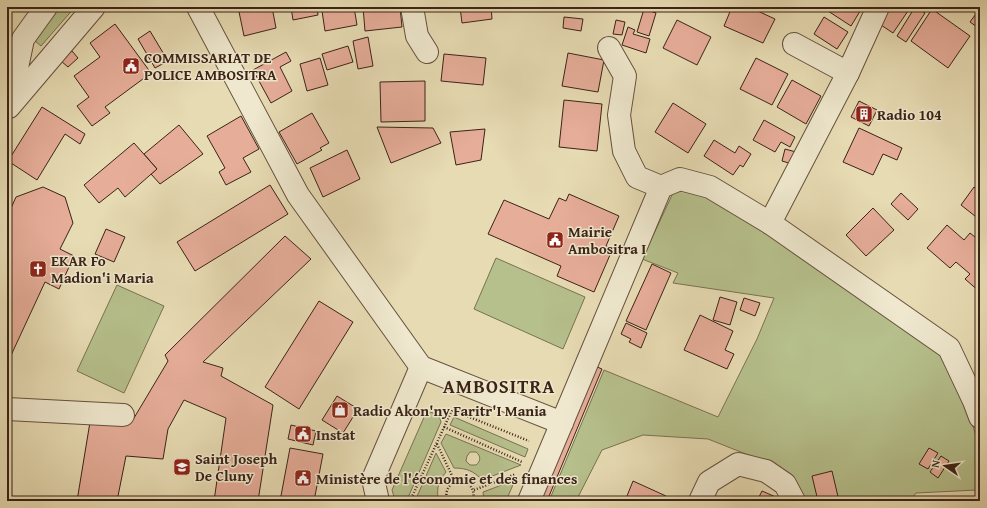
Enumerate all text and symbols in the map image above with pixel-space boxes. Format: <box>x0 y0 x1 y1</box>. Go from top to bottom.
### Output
place label: COMMISSARIAT DE POLICE AMBOSITRA <box>144 47 277 85</box>
public building icon: COMMISSARIAT DE POLICE AMBOSITRA <box>121 56 141 76</box>
building icon: Radio 104 <box>854 104 874 124</box>
place label: Radio 104 <box>877 104 942 125</box>
place label: Mairie Ambositra I <box>568 221 646 259</box>
public building icon: Mairie Ambositra I <box>545 230 565 250</box>
place label: EKAR Fo Madion'i Maria <box>51 250 154 288</box>
church icon: EKAR Fo Madion'i Maria <box>28 259 48 279</box>
district label: AMBOSITRA <box>443 372 555 400</box>
shop icon: Radio Akon'ny Faritr'I Mania <box>330 400 350 420</box>
place label: Radio Akon'ny Faritr'I Mania <box>353 400 547 421</box>
public building icon: Instat <box>293 424 313 444</box>
place label: Instat <box>316 424 356 445</box>
north arrow <box>925 446 965 486</box>
place label: Saint Joseph De Cluny <box>195 448 278 486</box>
school or university icon: Saint Joseph De Cluny <box>172 457 192 477</box>
text: N <box>927 458 944 469</box>
public building icon: Ministère de l'économie et des finances <box>293 468 313 488</box>
place label: Ministère de l'économie et des finances <box>316 468 577 489</box>

